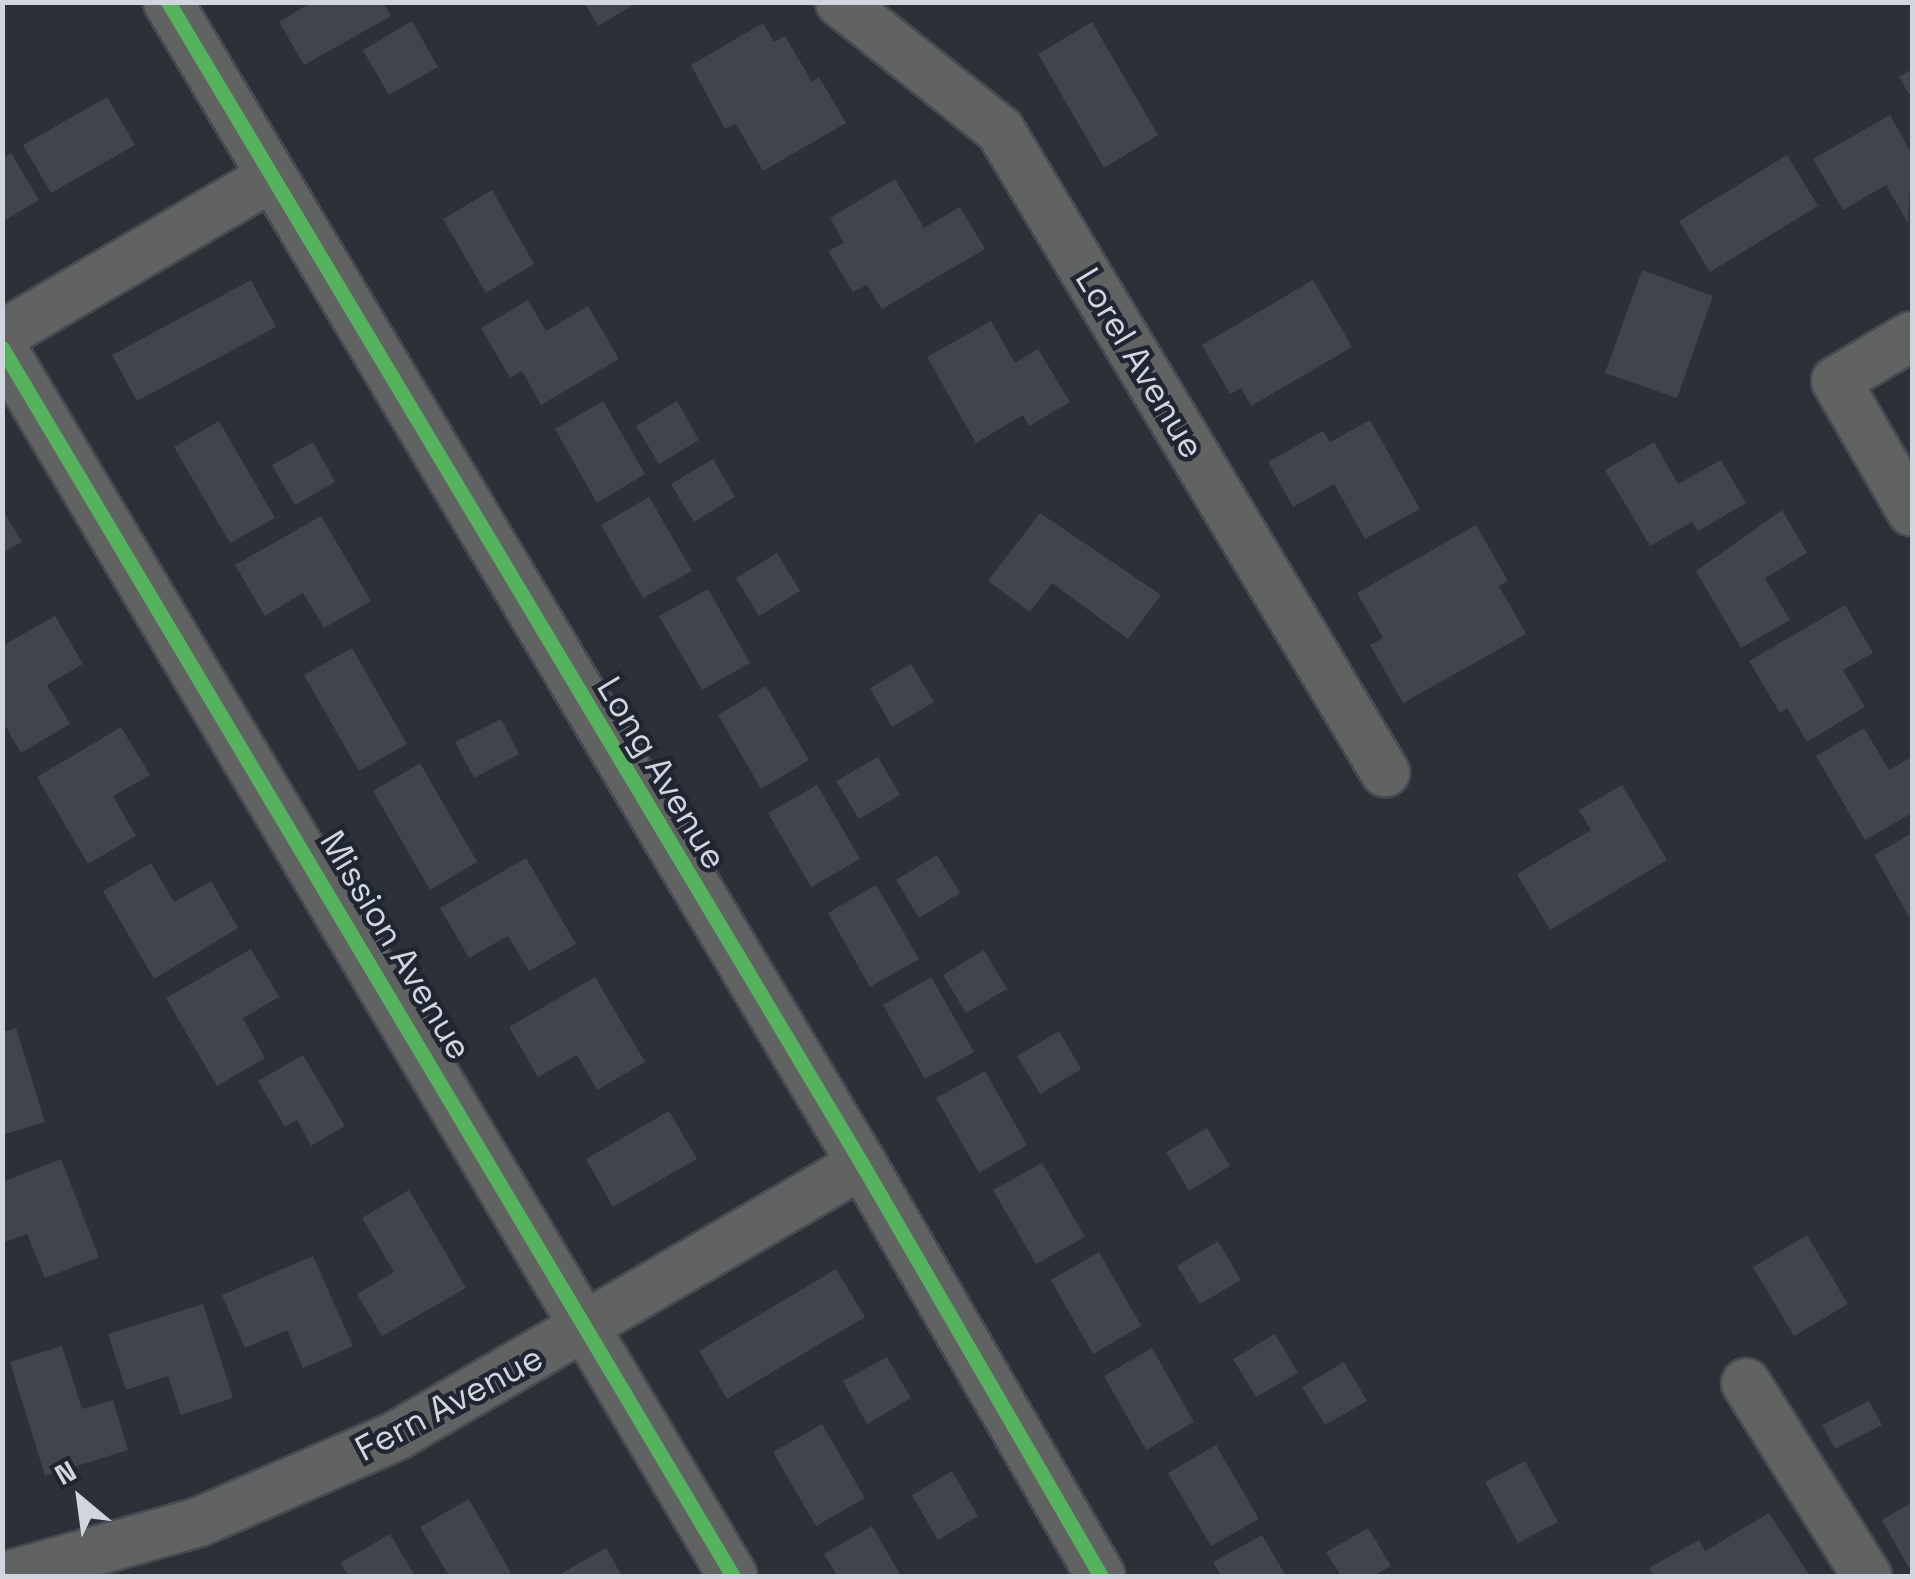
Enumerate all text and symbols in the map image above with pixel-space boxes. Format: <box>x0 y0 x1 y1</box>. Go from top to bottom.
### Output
street label: Lorel Avenue <box>1067 260 1213 466</box>
street label: Long Avenue <box>588 669 736 877</box>
street label: Mission Avenue <box>311 823 481 1067</box>
street label: Fern Avenue <box>348 1336 550 1470</box>
north arrow <box>30 1449 130 1549</box>
text: N <box>49 1452 82 1493</box>

